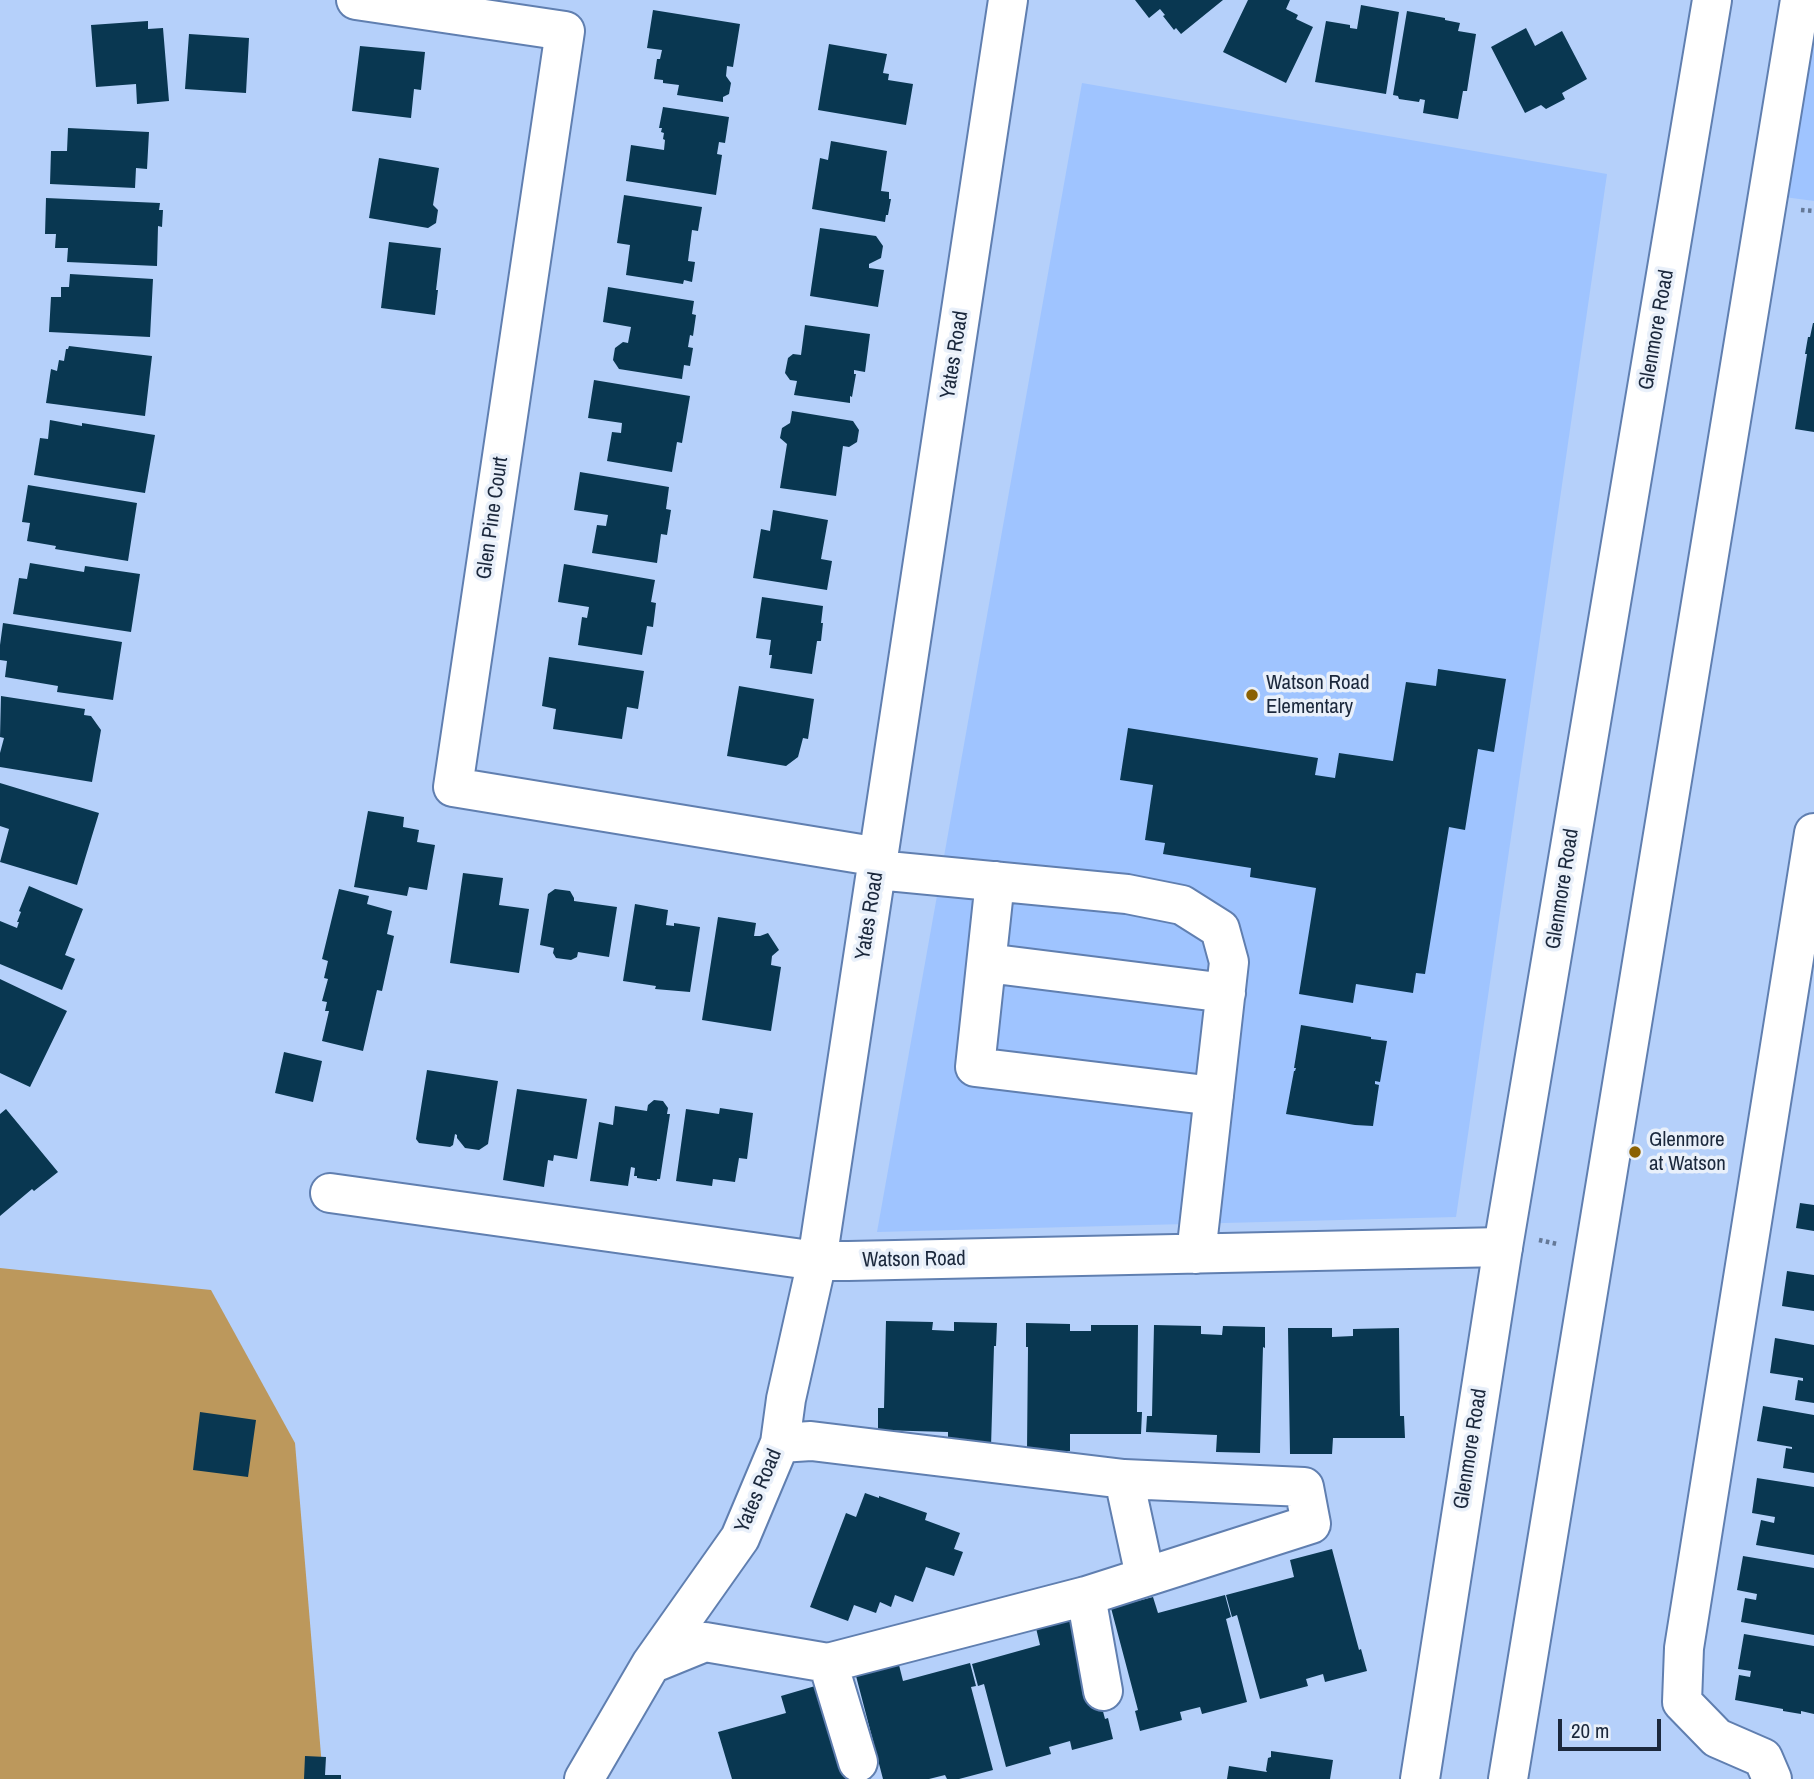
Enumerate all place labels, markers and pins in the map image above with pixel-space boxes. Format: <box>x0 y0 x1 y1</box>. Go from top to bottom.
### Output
place label: Watson Road Elementary <box>1266 670 1370 720</box>
marker: Watson Road Elementary <box>1244 687 1260 703</box>
place label: Glenmore at Watson <box>1649 1127 1726 1177</box>
marker: Glenmore at Watson <box>1627 1144 1643 1160</box>

